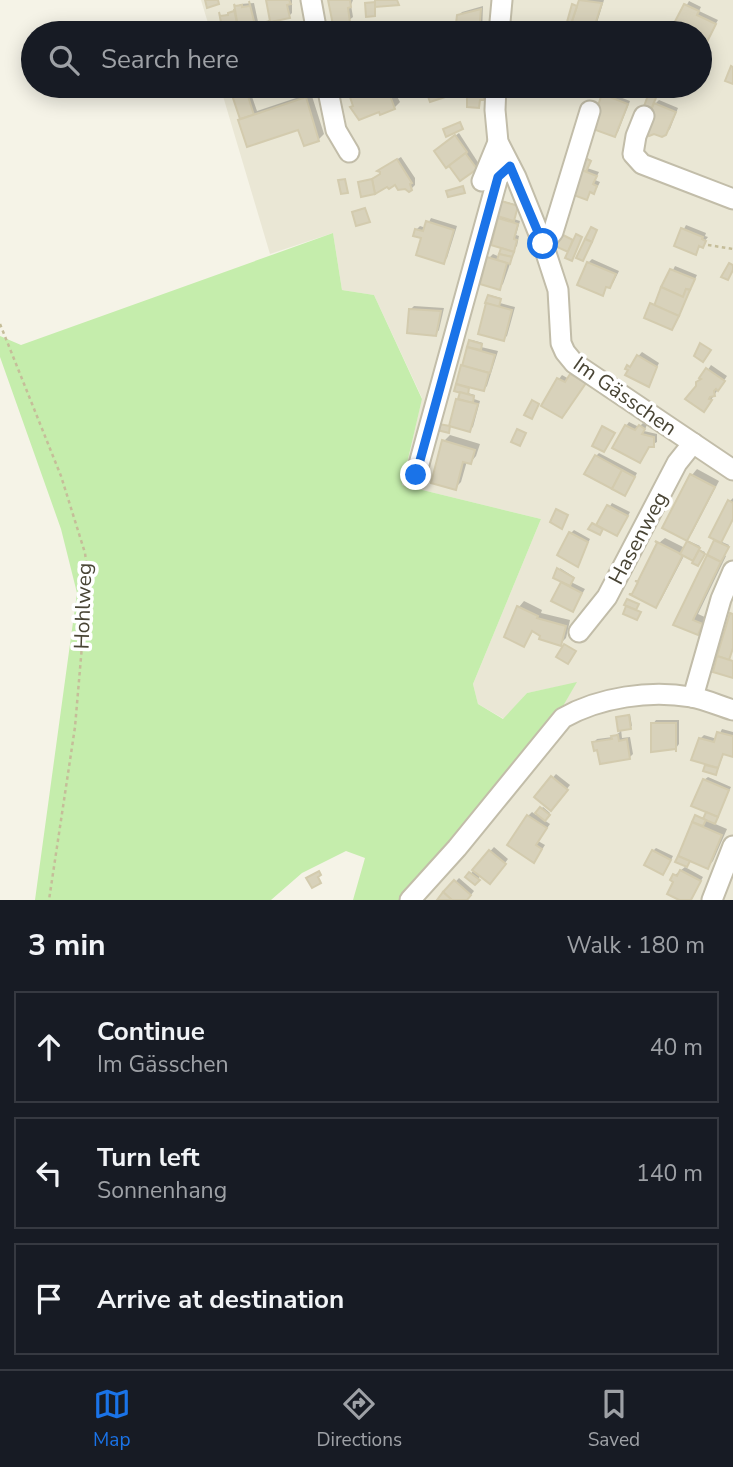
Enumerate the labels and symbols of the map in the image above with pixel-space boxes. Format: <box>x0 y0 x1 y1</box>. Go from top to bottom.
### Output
route start <box>527 228 558 259</box>
street label: Im Gässchen <box>568 350 682 442</box>
route end <box>400 459 431 490</box>
street label: Hasenweg <box>602 487 674 589</box>
street label: Hohlweg <box>67 562 99 650</box>

